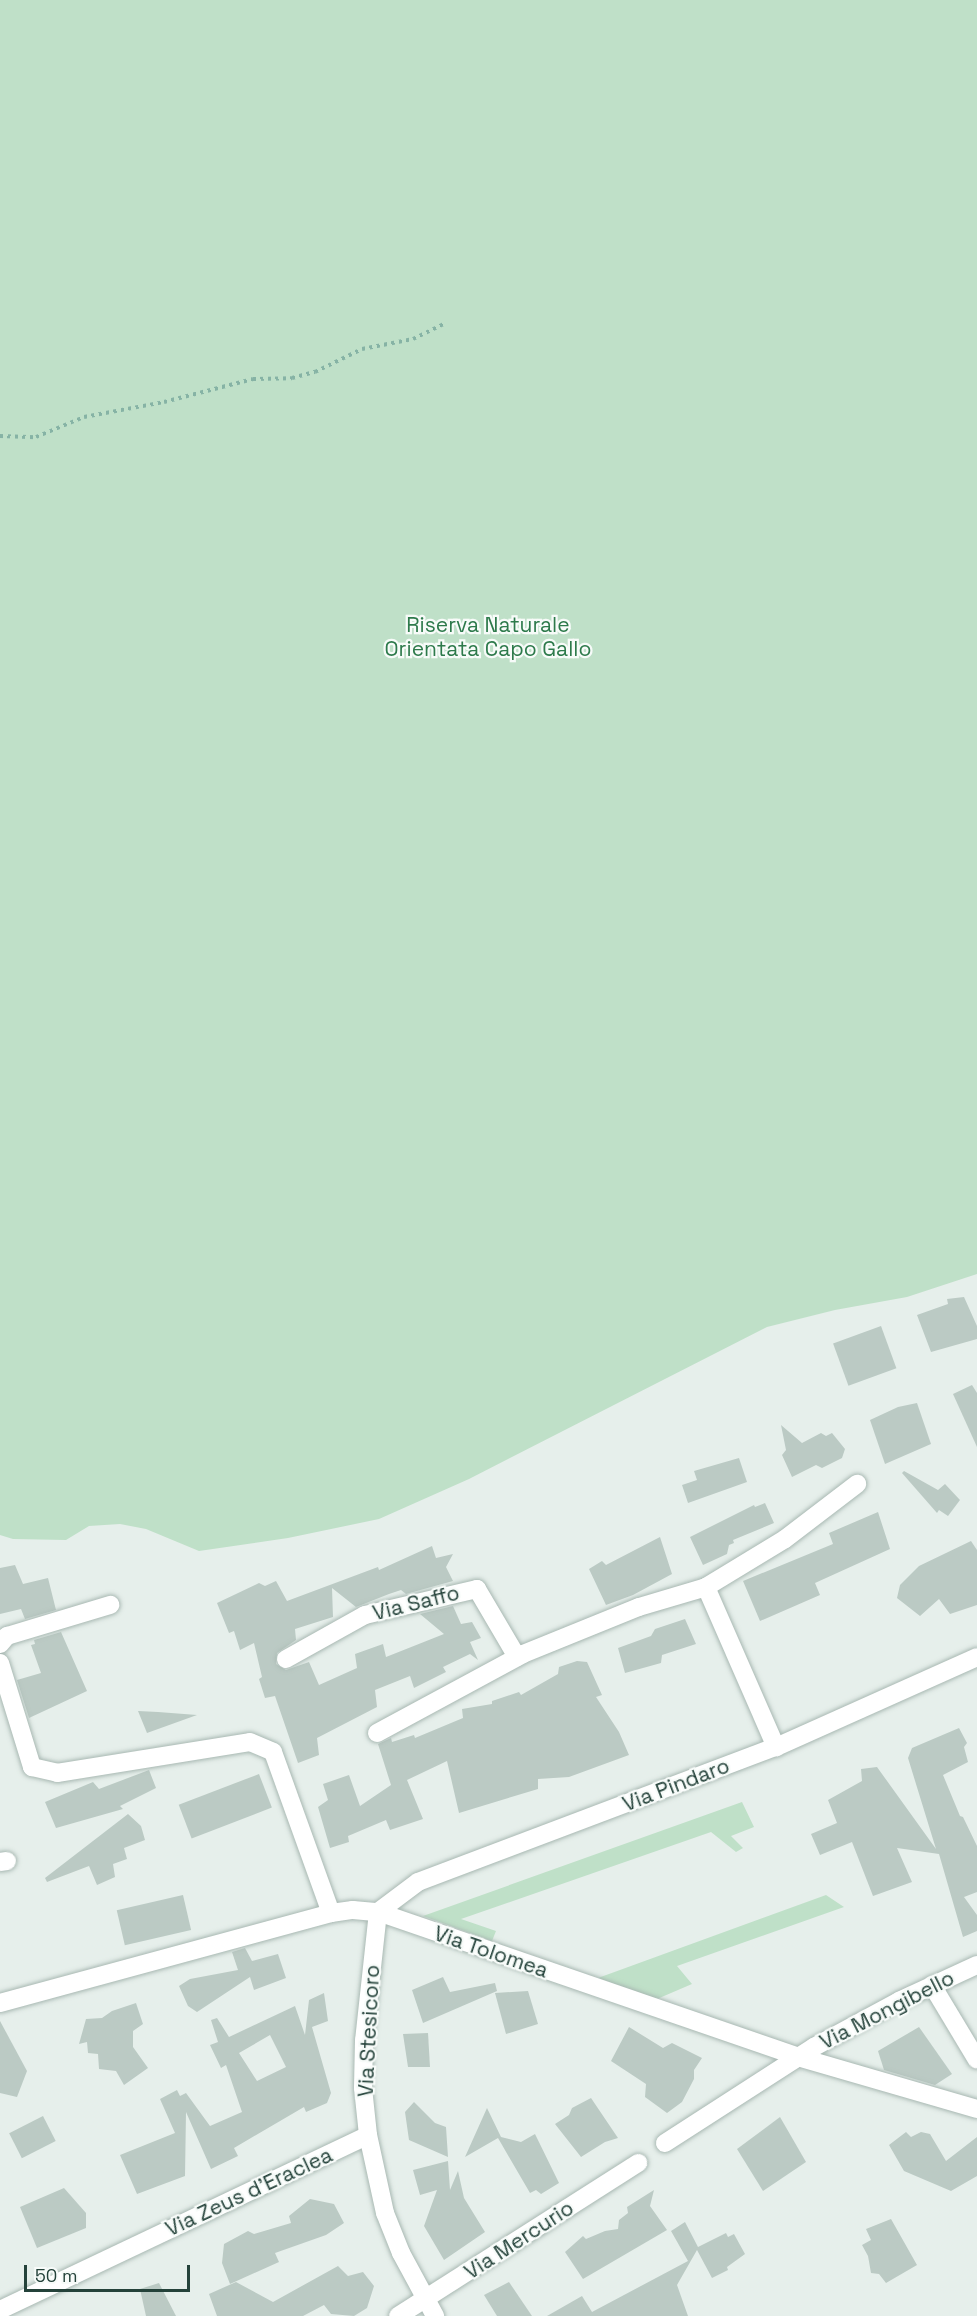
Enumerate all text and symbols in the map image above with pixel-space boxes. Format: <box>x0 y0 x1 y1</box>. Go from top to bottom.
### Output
park label: Riserva Naturale Orientata Capo Gallo <box>385 612 591 662</box>
street label: Via Saffo <box>370 1580 462 1626</box>
street label: Via Pindaro <box>619 1753 733 1817</box>
street label: Via Tolomea <box>430 1921 552 1983</box>
street label: Via Stesicoro <box>353 1964 385 2098</box>
street label: Via Mongibello <box>816 1965 958 2055</box>
street label: Via Zeus d'Eraclea <box>161 2142 337 2242</box>
street label: Via Mercurio <box>460 2195 578 2285</box>
scale bar <box>27 2253 194 2291</box>
text: 50 m <box>35 2264 77 2287</box>

